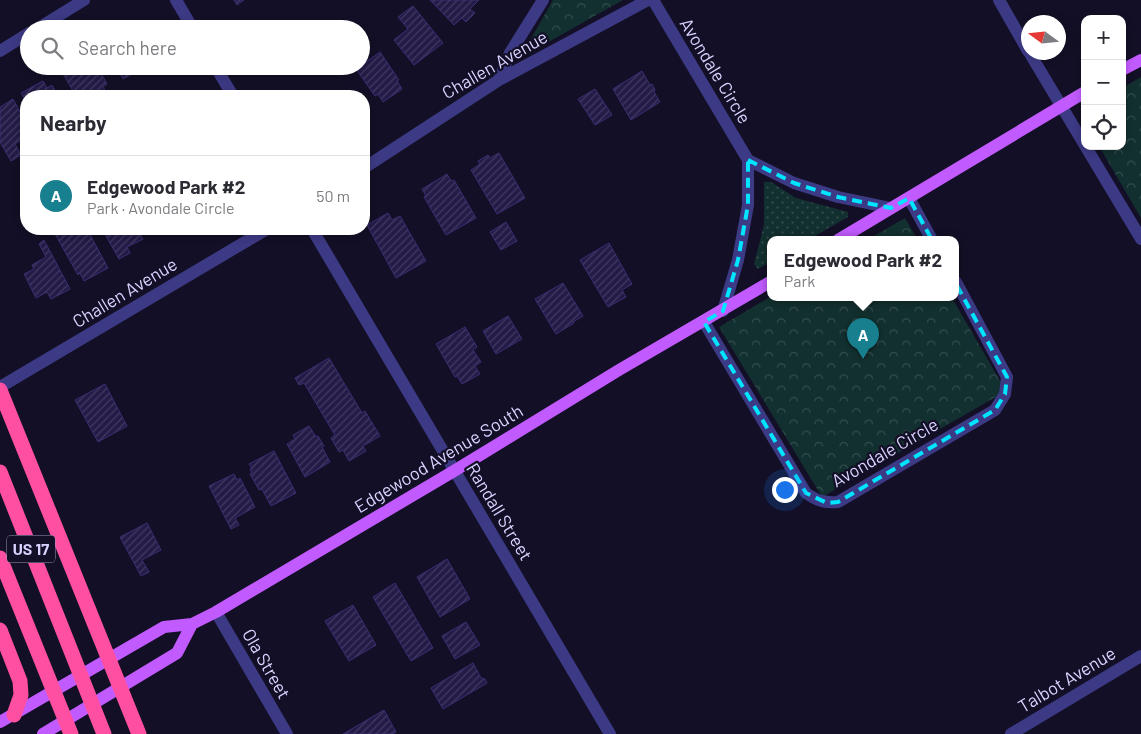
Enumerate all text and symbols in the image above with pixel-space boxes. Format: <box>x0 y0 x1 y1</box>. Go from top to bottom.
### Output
street label: Avondale Circle <box>676 14 756 127</box>
north arrow <box>1021 15 1066 60</box>
map controls <box>1081 15 1126 150</box>
button: + <box>1081 15 1126 60</box>
search box <box>20 20 370 75</box>
street label: Challen Avenue <box>438 25 551 103</box>
icon: search <box>38 34 66 62</box>
text: Search here <box>78 36 177 59</box>
button: − <box>1081 60 1126 105</box>
button: locate <box>1081 105 1126 150</box>
text: Nearby <box>40 110 106 135</box>
text: Edgewood Park #2 <box>87 175 245 198</box>
text: A <box>51 186 61 205</box>
text: 50 m <box>316 186 350 205</box>
text: Park · Avondale Circle <box>87 198 234 217</box>
popup <box>767 236 959 301</box>
text: Edgewood Park #2 <box>784 248 942 271</box>
street label: Challen Avenue <box>68 252 181 332</box>
text: Park <box>784 271 815 290</box>
pin: A <box>847 318 879 359</box>
street label: Edgewood Avenue South <box>350 399 527 517</box>
street label: Avondale Circle <box>827 413 942 492</box>
street label: Randall Street <box>462 459 538 564</box>
your location <box>772 477 798 503</box>
road number: US 17 <box>7 536 55 562</box>
street label: Ola Street <box>238 625 296 702</box>
street label: Talbot Avenue <box>1014 641 1119 717</box>

